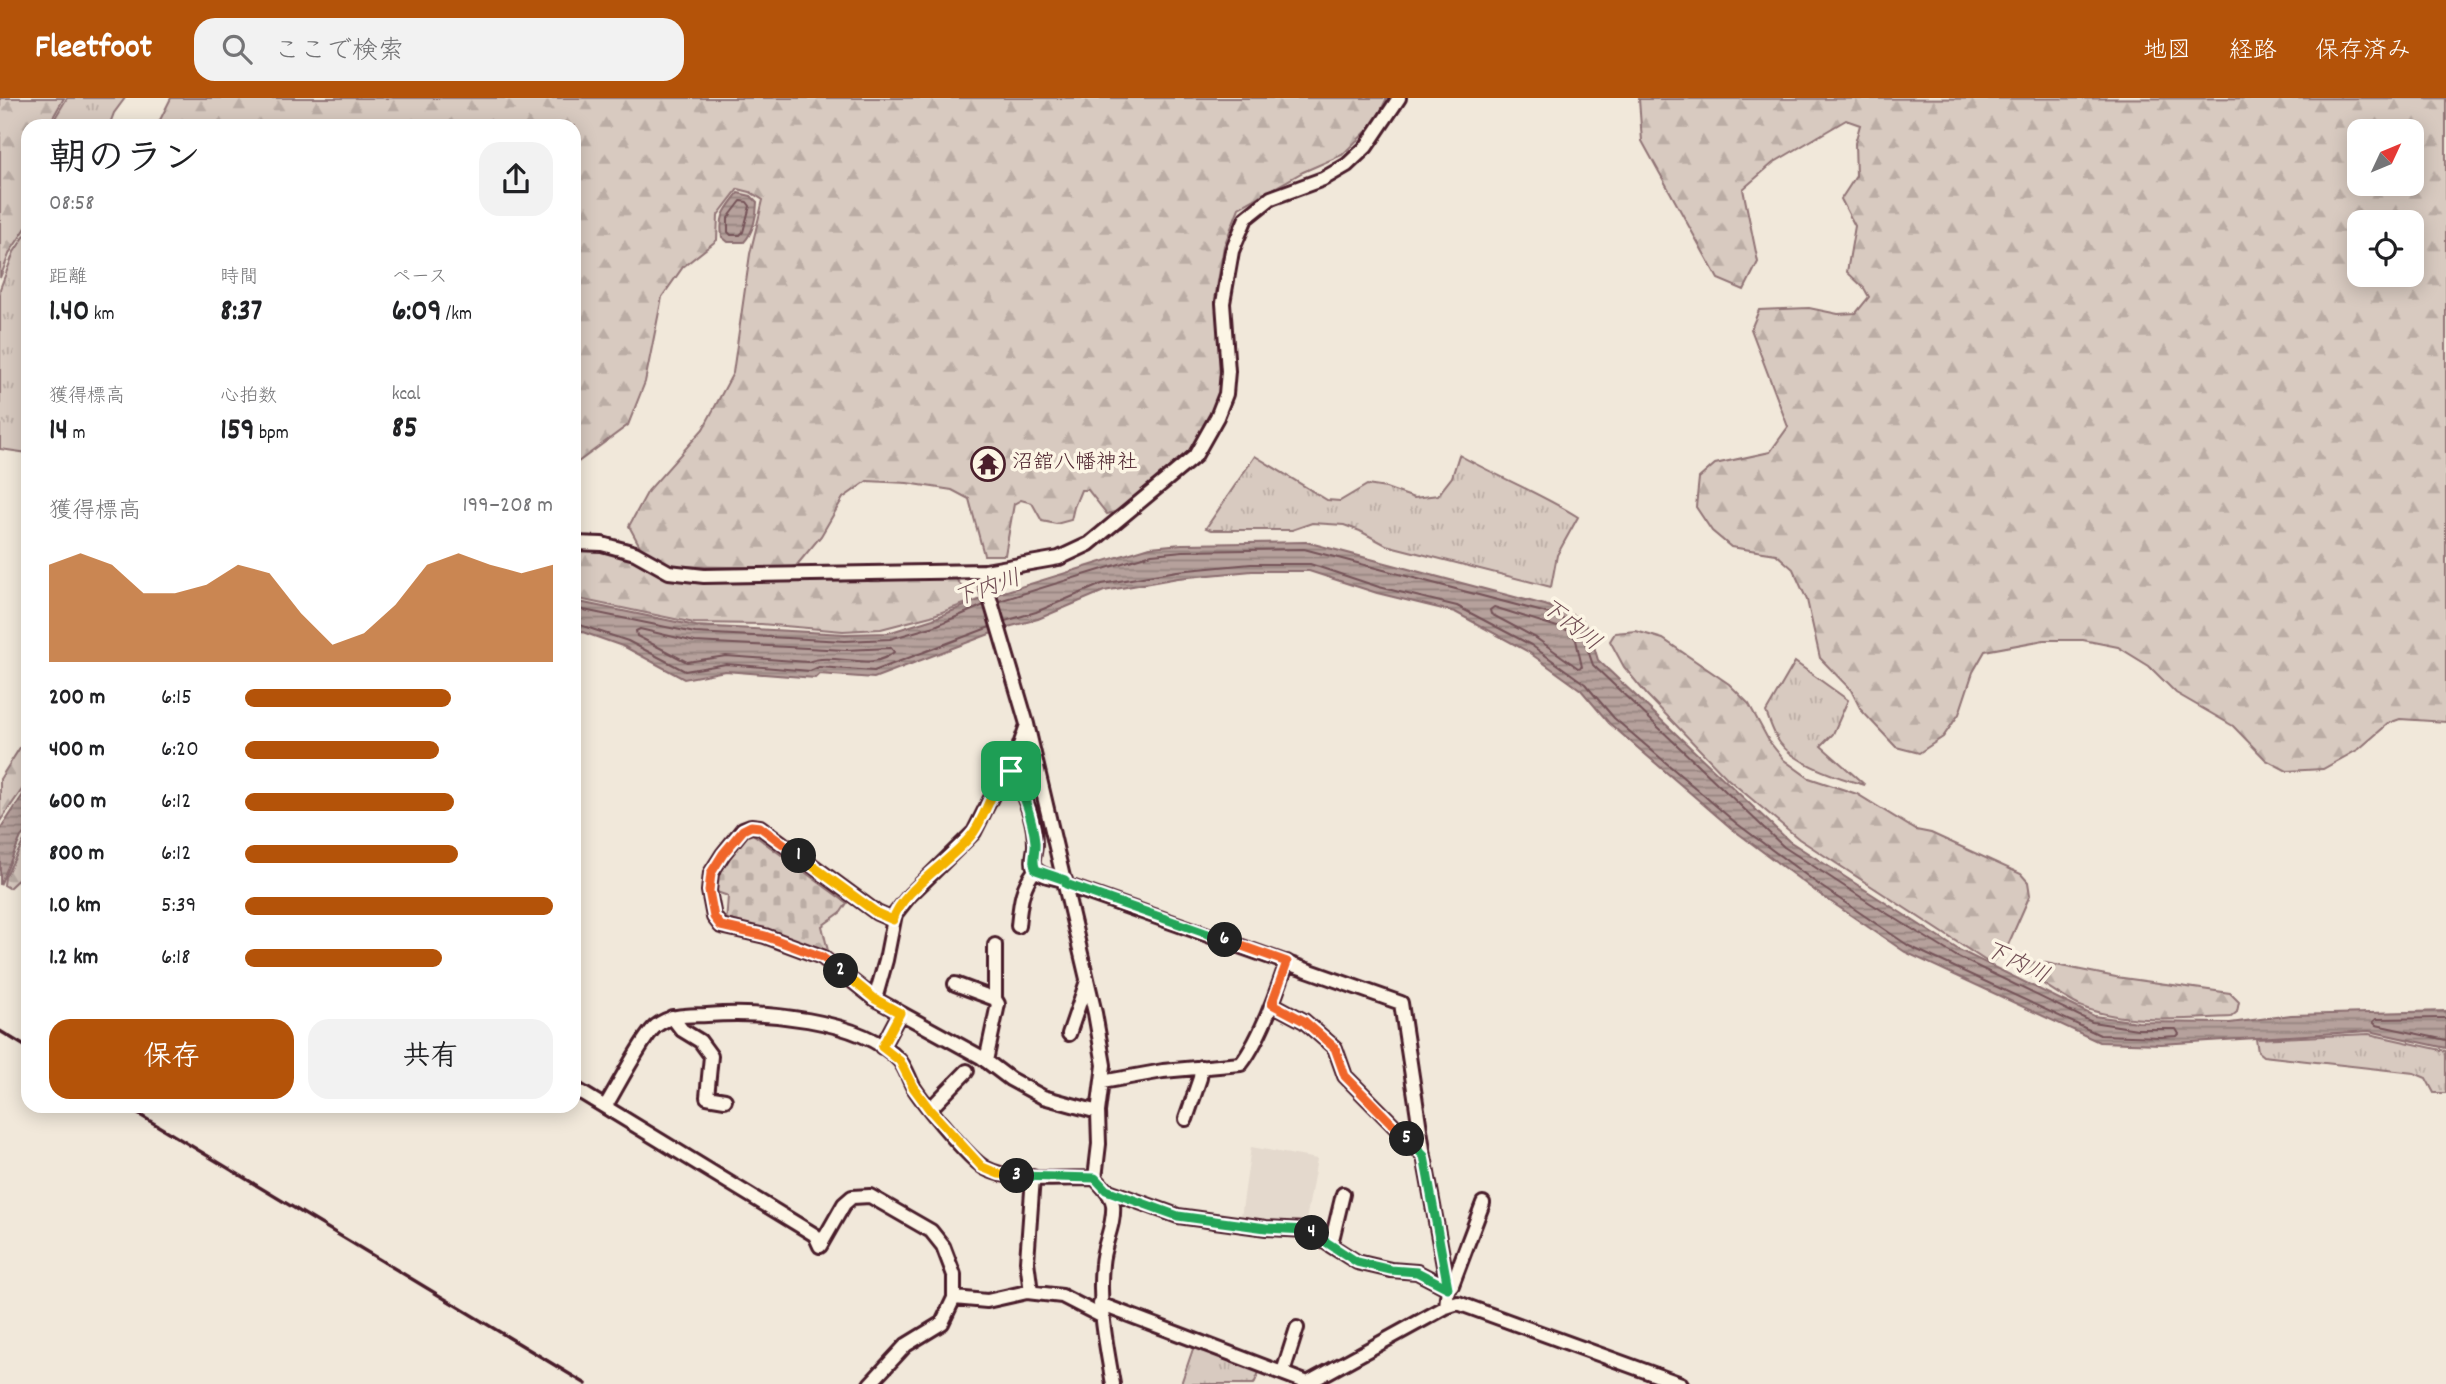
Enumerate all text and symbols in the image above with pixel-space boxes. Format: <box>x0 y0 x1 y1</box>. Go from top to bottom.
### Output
search box <box>194 18 684 81</box>
text: Fleetfoot <box>35 26 152 73</box>
icon: search <box>218 30 256 68</box>
text: ここで検索 <box>274 34 404 71</box>
text: 地図 <box>2143 35 2191 69</box>
text: 経路 <box>2229 35 2277 69</box>
text: 保存済み <box>2315 35 2411 69</box>
north arrow <box>2347 119 2424 196</box>
map controls <box>2347 119 2424 287</box>
text: 朝のラン <box>49 134 201 189</box>
button: share <box>479 142 553 216</box>
text: 08:58 <box>49 188 94 221</box>
button: locate <box>2347 210 2424 287</box>
text: 距離 <box>49 265 87 292</box>
text: 時間 <box>220 265 258 292</box>
text: ペース <box>392 265 448 292</box>
text: 1.40 <box>49 292 89 335</box>
text: 8:37 <box>220 292 262 335</box>
text: 6:09 <box>392 292 441 335</box>
text: km <box>89 302 115 329</box>
text: /km <box>441 302 472 329</box>
text: kcal <box>392 382 421 409</box>
text: 獲得標高 <box>49 384 125 411</box>
text: 心拍数 <box>220 384 277 411</box>
text: 85 <box>392 409 418 452</box>
text: 14 <box>49 411 68 454</box>
text: 159 <box>220 411 255 454</box>
text: m <box>68 421 85 448</box>
text: bpm <box>255 421 289 448</box>
temple icon: 沼舘八幡神社 <box>969 445 1007 483</box>
place label: 沼舘八幡神社 <box>1012 449 1138 479</box>
text: 199–208 m <box>463 490 553 523</box>
text: 獲得標高 <box>49 496 141 529</box>
water label: 下内川 <box>950 563 1026 617</box>
water label: 下内川 <box>1533 592 1607 660</box>
text: 200 m <box>49 682 105 715</box>
text: 6:15 <box>161 682 192 715</box>
text: 400 m <box>49 734 105 767</box>
text: 6:20 <box>161 734 199 767</box>
pin <box>981 741 1041 801</box>
icon: arrive <box>992 752 1030 790</box>
text: 600 m <box>49 786 106 819</box>
text: 6:12 <box>161 786 191 819</box>
text: 800 m <box>49 838 104 871</box>
text: 6:12 <box>161 838 191 871</box>
pin: 1 <box>782 838 816 874</box>
text: 1 <box>796 842 801 869</box>
text: 1.0 km <box>49 890 101 923</box>
text: 5:39 <box>161 890 196 923</box>
pin: 6 <box>1208 922 1242 958</box>
text: 6 <box>1220 926 1229 953</box>
water label: 下内川 <box>1978 934 2054 994</box>
text: 1.2 km <box>49 942 98 975</box>
text: 6:18 <box>161 942 190 975</box>
pin: 2 <box>824 954 858 988</box>
text: 2 <box>836 957 845 984</box>
button: 保存 <box>49 1019 294 1099</box>
button: 共有 <box>308 1019 553 1099</box>
pin: 5 <box>1390 1122 1424 1156</box>
text: 5 <box>1402 1125 1411 1152</box>
pin: 3 <box>1000 1158 1034 1194</box>
text: 3 <box>1012 1162 1021 1189</box>
pin: 4 <box>1294 1216 1330 1250</box>
text: 4 <box>1308 1219 1315 1246</box>

